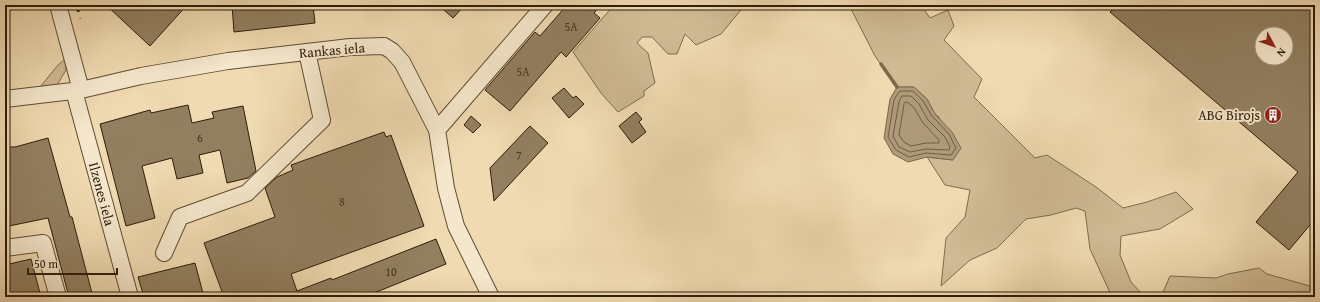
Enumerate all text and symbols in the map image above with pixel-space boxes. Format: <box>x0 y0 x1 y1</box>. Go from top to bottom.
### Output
house number: 5A <box>564 18 578 35</box>
north arrow <box>1254 26 1294 66</box>
street label: Rankas iela <box>298 37 366 63</box>
text: N <box>1273 45 1290 61</box>
house number: 5A <box>516 63 530 80</box>
place label: ABG Birojs <box>1198 105 1260 125</box>
building icon: ABG Birojs <box>1263 105 1283 125</box>
house number: 6 <box>197 129 203 146</box>
house number: 7 <box>516 147 522 164</box>
street label: Ilzenes iela <box>84 160 120 228</box>
house number: 8 <box>339 193 345 210</box>
scale bar <box>28 250 117 276</box>
text: 50 m <box>34 255 58 272</box>
house number: 10 <box>385 263 397 280</box>

